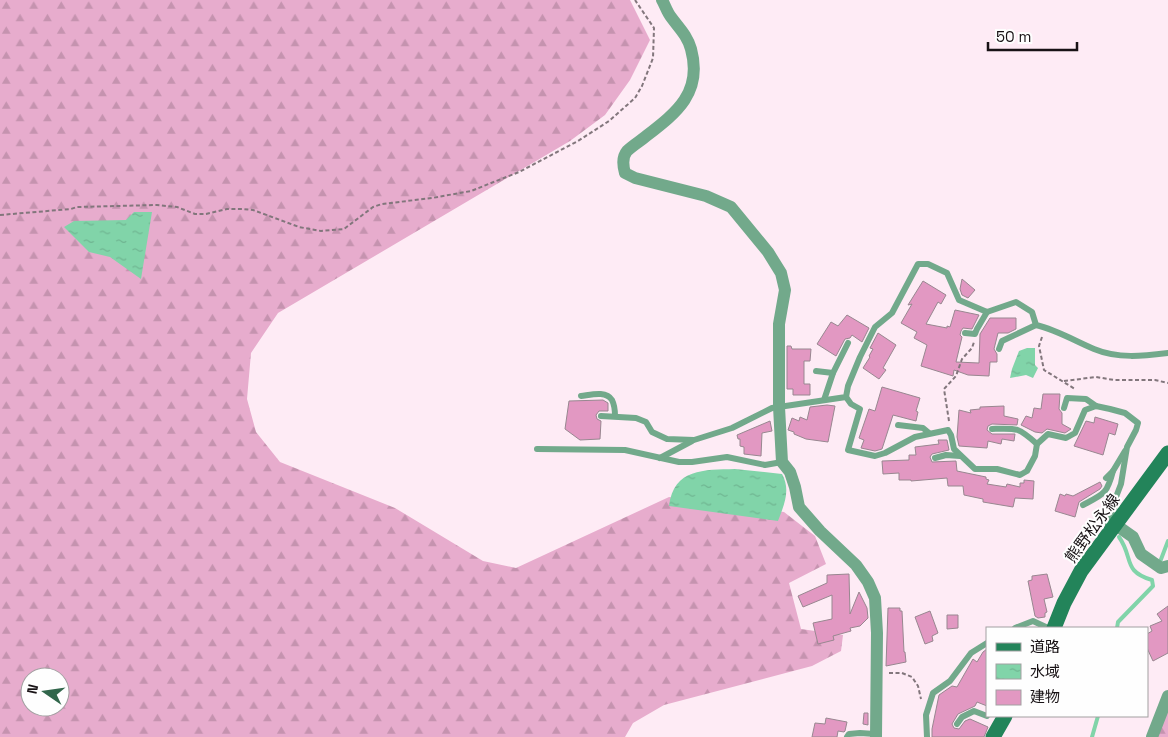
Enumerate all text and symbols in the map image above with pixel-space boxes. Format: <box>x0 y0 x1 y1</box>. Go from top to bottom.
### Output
scale bar <box>988 20 1077 52</box>
text: 50 m <box>996 27 1031 46</box>
street label: 熊野松永線 <box>1060 490 1124 567</box>
legend <box>986 627 1148 717</box>
text: 道路 <box>1030 637 1060 656</box>
text: 水域 <box>1030 662 1060 681</box>
north arrow <box>20 667 70 717</box>
text: N <box>23 682 42 696</box>
text: 建物 <box>1030 687 1060 706</box>

